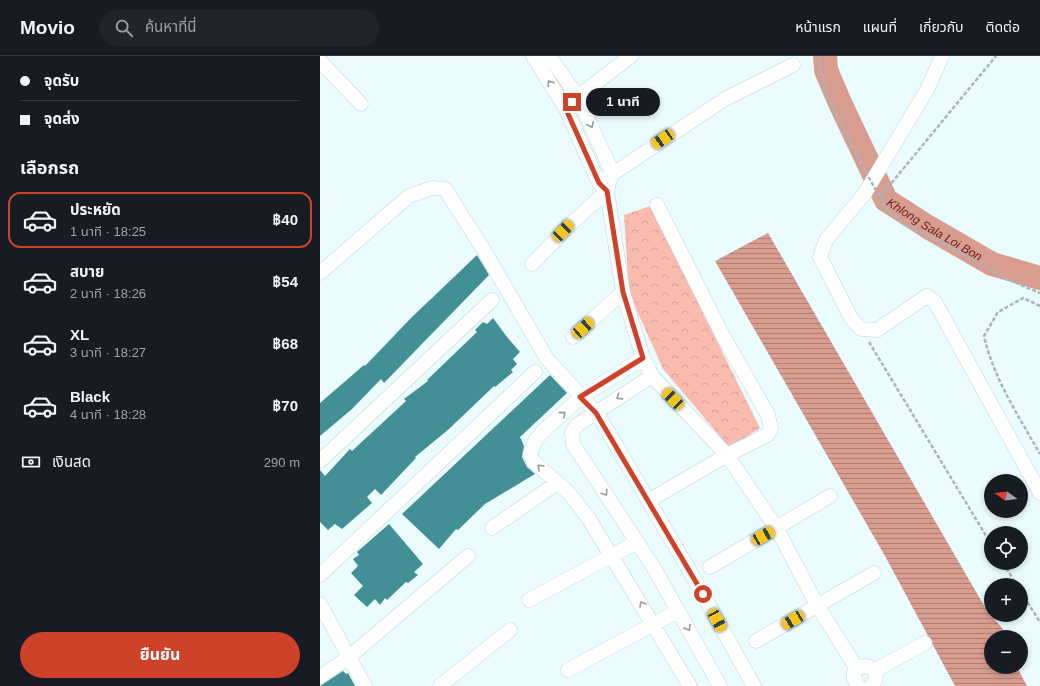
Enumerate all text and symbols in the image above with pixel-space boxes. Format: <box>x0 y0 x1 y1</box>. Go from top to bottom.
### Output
search box <box>99 10 379 46</box>
text: Movio <box>20 17 75 38</box>
icon: search <box>113 17 135 39</box>
text: ค้นหาที่นี่ <box>145 18 197 35</box>
text: หน้าแรก <box>795 19 841 35</box>
text: แผนที่ <box>863 19 897 35</box>
text: เกี่ยวกับ <box>919 19 964 35</box>
text: ติดต่อ <box>986 19 1020 35</box>
text: จุดรับ <box>44 72 79 89</box>
one-way arrow <box>547 80 555 87</box>
callout: 1 นาที <box>586 88 660 116</box>
route end <box>563 93 581 111</box>
text: 1 นาที <box>606 94 640 109</box>
text: จุดส่ง <box>44 110 80 127</box>
one-way arrow <box>586 121 594 128</box>
car <box>650 127 676 151</box>
text: เลือกรถ <box>20 158 79 178</box>
water label: Khlong Sala Loi Bon <box>884 195 985 264</box>
text: ประหยัด <box>70 201 121 218</box>
icon: car <box>22 202 58 238</box>
text: ฿40 <box>273 211 298 228</box>
car <box>550 218 576 244</box>
text: 1 นาที · 18:25 <box>70 224 146 239</box>
text: สบาย <box>70 263 104 280</box>
icon: car <box>22 264 58 300</box>
text: ฿54 <box>273 273 298 290</box>
text: 2 นาที · 18:26 <box>70 286 146 301</box>
car <box>570 316 596 340</box>
icon: car <box>22 326 58 362</box>
text: XL <box>70 326 89 343</box>
text: ฿68 <box>273 335 298 352</box>
text: 3 นาที · 18:27 <box>70 345 146 360</box>
car <box>660 386 686 412</box>
icon: car <box>22 388 58 424</box>
text: Black <box>70 388 110 405</box>
one-way arrow <box>616 393 623 400</box>
text: ฿70 <box>273 397 298 414</box>
text: 4 นาที · 18:28 <box>70 407 146 422</box>
one-way arrow <box>558 412 565 419</box>
icon: cash <box>20 451 42 473</box>
text: เงินสด <box>52 453 91 470</box>
text: 290 m <box>264 455 300 470</box>
one-way arrow <box>537 464 545 472</box>
north arrow <box>984 474 1028 518</box>
map controls <box>984 474 1028 674</box>
one-way arrow <box>600 489 608 496</box>
car <box>750 525 776 547</box>
button: locate <box>984 526 1028 570</box>
button: + <box>984 578 1028 622</box>
route start <box>694 585 712 603</box>
one-way arrow <box>639 601 646 609</box>
car <box>706 607 728 633</box>
car <box>780 609 806 631</box>
one-way arrow <box>683 624 690 631</box>
button: − <box>984 630 1028 674</box>
button: ยืนยัน <box>20 632 300 678</box>

